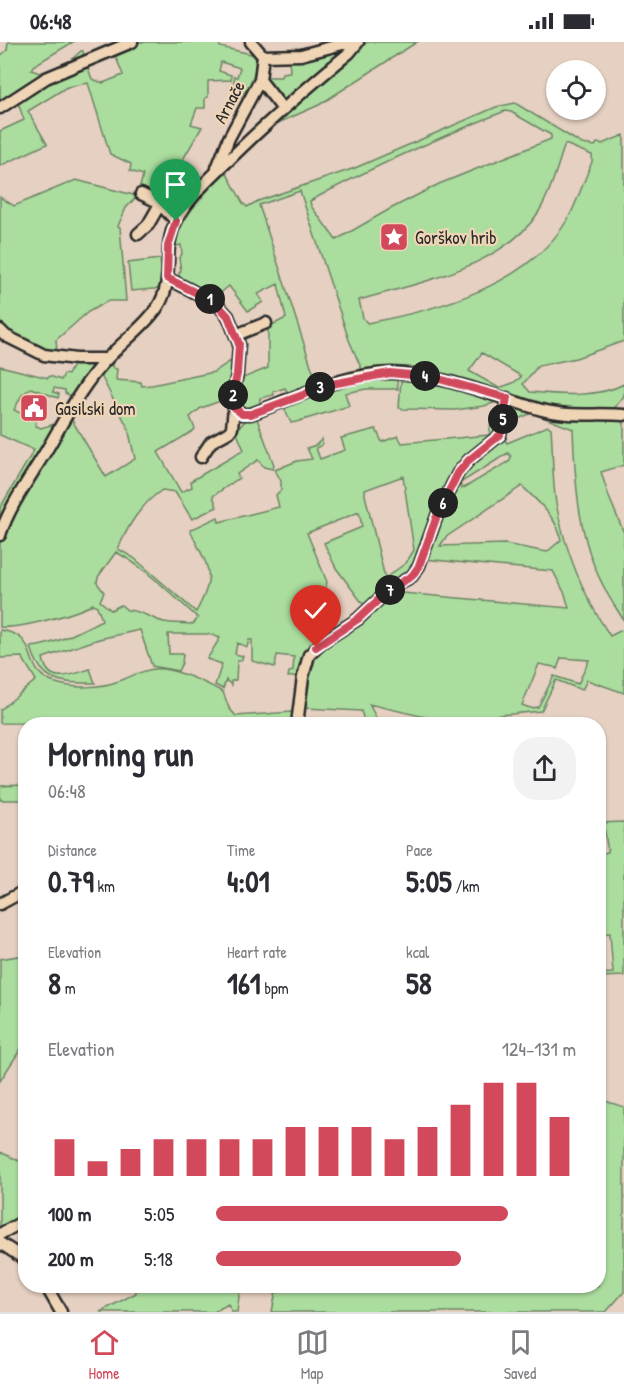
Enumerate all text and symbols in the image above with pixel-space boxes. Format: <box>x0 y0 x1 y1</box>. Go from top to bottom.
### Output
text: 06:48 <box>30 6 72 36</box>
map controls <box>546 60 606 120</box>
button: locate <box>546 60 606 120</box>
street label: Arnače <box>207 76 251 128</box>
pin <box>150 159 201 221</box>
icon: arrive <box>159 168 192 201</box>
place icon: Gorškov hrib <box>378 221 410 253</box>
place label: Gorškov hrib <box>415 225 497 250</box>
pin: 1 <box>195 284 225 314</box>
text: 1 <box>207 288 213 310</box>
pin: 4 <box>410 361 440 391</box>
text: 4 <box>422 365 428 387</box>
pin: 3 <box>305 372 335 402</box>
text: 3 <box>316 376 324 398</box>
pin: 2 <box>218 380 248 410</box>
text: 2 <box>229 384 237 406</box>
public building icon: Gasilski dom <box>18 392 50 424</box>
place label: Gasilski dom <box>55 396 136 421</box>
pin: 5 <box>488 404 518 434</box>
text: 5 <box>500 408 506 430</box>
pin: 6 <box>428 488 458 518</box>
text: 6 <box>440 492 446 514</box>
pin: 7 <box>375 575 405 605</box>
text: 7 <box>386 579 394 601</box>
pin <box>290 585 341 647</box>
icon: check <box>299 594 332 627</box>
text: Morning run <box>48 732 194 776</box>
button: share <box>513 737 576 800</box>
text: 06:48 <box>48 777 86 804</box>
text: Distance <box>48 839 97 861</box>
text: Time <box>227 839 255 861</box>
text: Pace <box>406 839 433 861</box>
text: 0.79 <box>48 861 94 901</box>
text: 4:01 <box>227 861 270 901</box>
text: 5:05 <box>406 861 452 901</box>
text: km <box>94 875 115 897</box>
text: /km <box>452 875 480 897</box>
text: Elevation <box>48 941 101 963</box>
text: Heart rate <box>227 941 287 963</box>
text: kcal <box>406 941 429 963</box>
text: 8 <box>48 963 61 1003</box>
text: 161 <box>227 963 261 1003</box>
text: 58 <box>406 963 432 1003</box>
text: m <box>61 977 76 999</box>
text: bpm <box>261 977 289 999</box>
text: Elevation <box>48 1035 114 1062</box>
text: 124–131 m <box>502 1035 576 1062</box>
text: 100 m <box>48 1200 91 1227</box>
text: 5:05 <box>144 1200 175 1227</box>
text: 200 m <box>48 1245 93 1272</box>
text: 5:18 <box>144 1245 173 1272</box>
tab: Home <box>88 1326 121 1384</box>
tab: Map <box>296 1326 329 1384</box>
tab: Saved <box>504 1326 537 1384</box>

